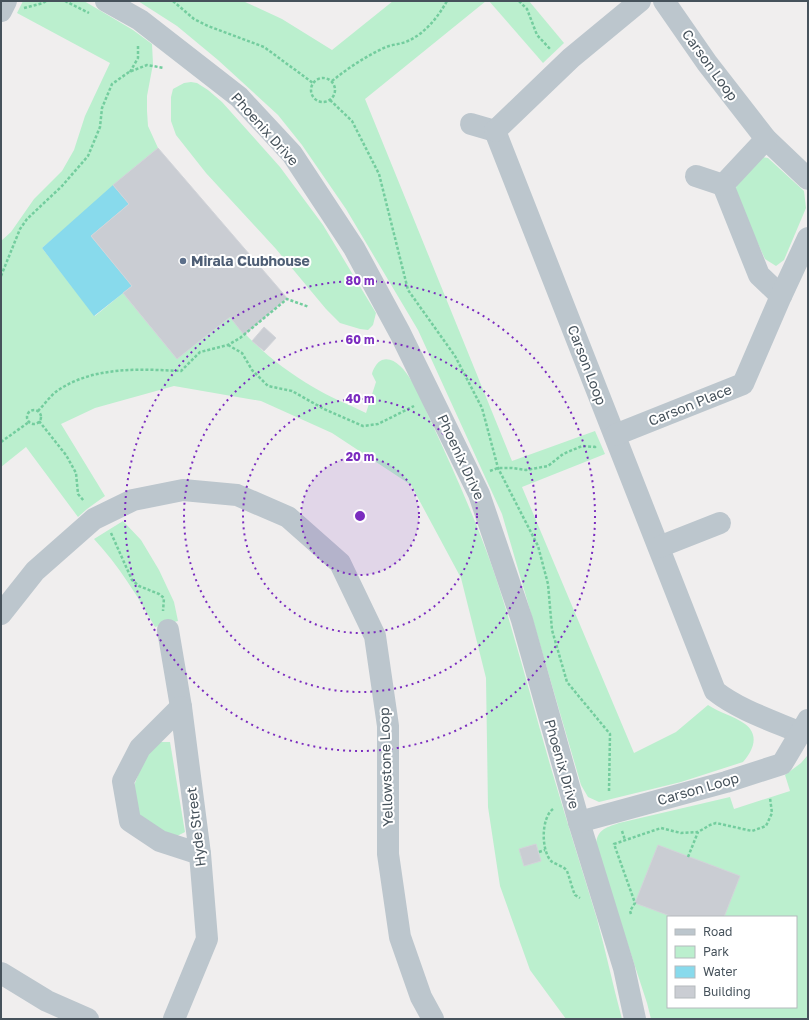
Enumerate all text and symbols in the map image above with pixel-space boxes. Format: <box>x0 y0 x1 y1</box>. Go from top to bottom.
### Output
street label: Carson Loop <box>679 26 742 104</box>
street label: Phoenix Drive <box>228 89 303 169</box>
place label: Mirala Clubhouse <box>191 252 310 269</box>
marker: Mirala Clubhouse <box>178 256 188 266</box>
text: 80 m <box>346 273 374 288</box>
street label: Carson Loop <box>564 323 610 407</box>
text: 60 m <box>346 332 374 347</box>
street label: Carson Place <box>646 380 734 429</box>
text: 40 m <box>346 391 374 406</box>
street label: Phoenix Drive <box>434 411 489 502</box>
text: 20 m <box>346 449 374 464</box>
centre of rings <box>353 509 367 523</box>
street label: Yellowstone Loop <box>375 707 396 827</box>
street label: Phoenix Drive <box>542 717 583 811</box>
street label: Carson Loop <box>655 769 741 808</box>
street label: Hyde Street <box>182 786 209 868</box>
legend <box>667 916 797 1008</box>
text: Road <box>703 924 732 939</box>
text: Park <box>703 944 729 959</box>
text: Water <box>703 964 737 979</box>
text: Building <box>703 984 751 999</box>

